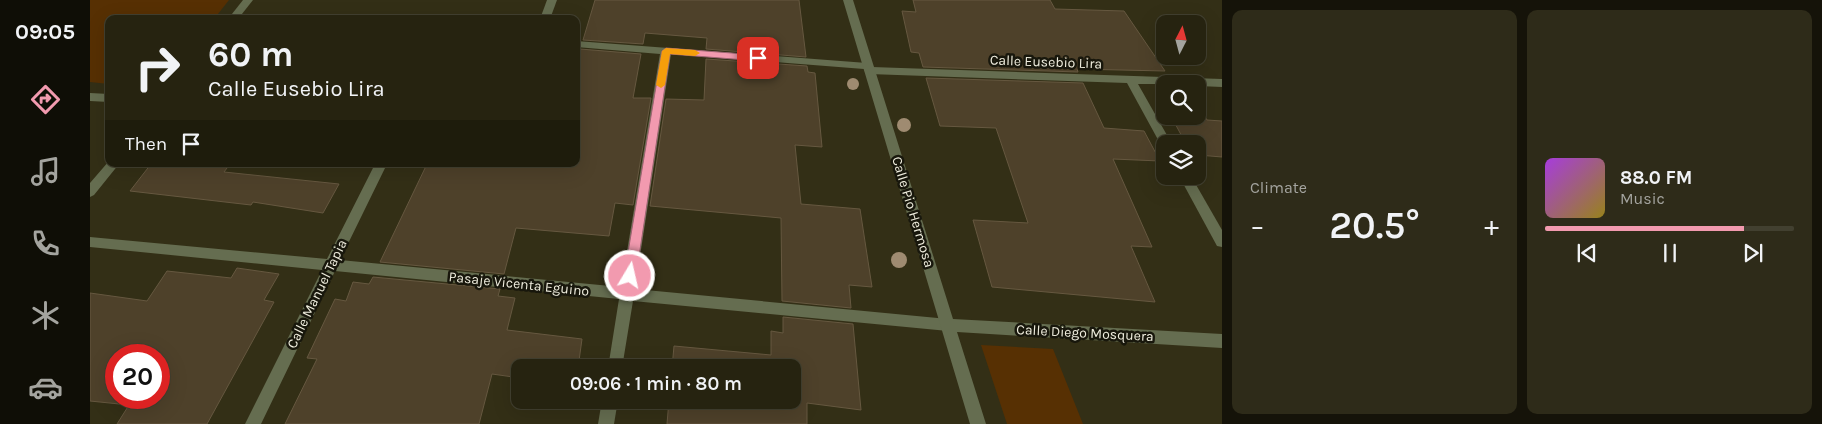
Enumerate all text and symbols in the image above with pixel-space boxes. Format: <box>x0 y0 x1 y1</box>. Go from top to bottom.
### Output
north arrow <box>1156 15 1206 65</box>
map controls <box>1156 15 1206 185</box>
text: 09:05 <box>15 19 75 45</box>
text: 60 m <box>208 34 293 75</box>
icon: right <box>125 35 190 100</box>
pin <box>737 37 779 79</box>
icon: arrive <box>744 44 772 72</box>
street label: Calle Eusebio Lira <box>990 52 1102 72</box>
button: search <box>1156 75 1206 125</box>
text: Calle Eusebio Lira <box>208 76 385 102</box>
icon: directions <box>28 82 63 117</box>
icon: arrive <box>177 130 205 158</box>
text: Then <box>125 133 167 155</box>
button: layers <box>1156 135 1206 185</box>
icon: music <box>28 154 63 189</box>
street label: Calle Pio Hermosa <box>888 155 938 269</box>
text: 88.0 FM <box>1620 167 1692 189</box>
text: Climate <box>1250 178 1307 197</box>
text: Music <box>1620 189 1665 208</box>
text: 20.5° <box>1329 203 1420 248</box>
text: − <box>1250 209 1265 242</box>
text: + <box>1484 209 1499 242</box>
icon: phone <box>28 226 63 261</box>
street label: Calle Manuel Tapia <box>283 237 351 351</box>
icon: previous <box>1573 239 1601 267</box>
icon: pause <box>1656 239 1684 267</box>
icon: next <box>1739 239 1767 267</box>
position arrow <box>603 249 655 301</box>
street label: Pasaje Vicenta Eguino <box>448 268 590 300</box>
icon: climate <box>28 298 63 333</box>
street label: Calle Diego Mosquera <box>1016 321 1154 345</box>
speed limit sign: 20 <box>105 344 170 409</box>
icon: car <box>28 370 63 405</box>
text: 09:06 · 1 min · 80 m <box>570 373 742 395</box>

